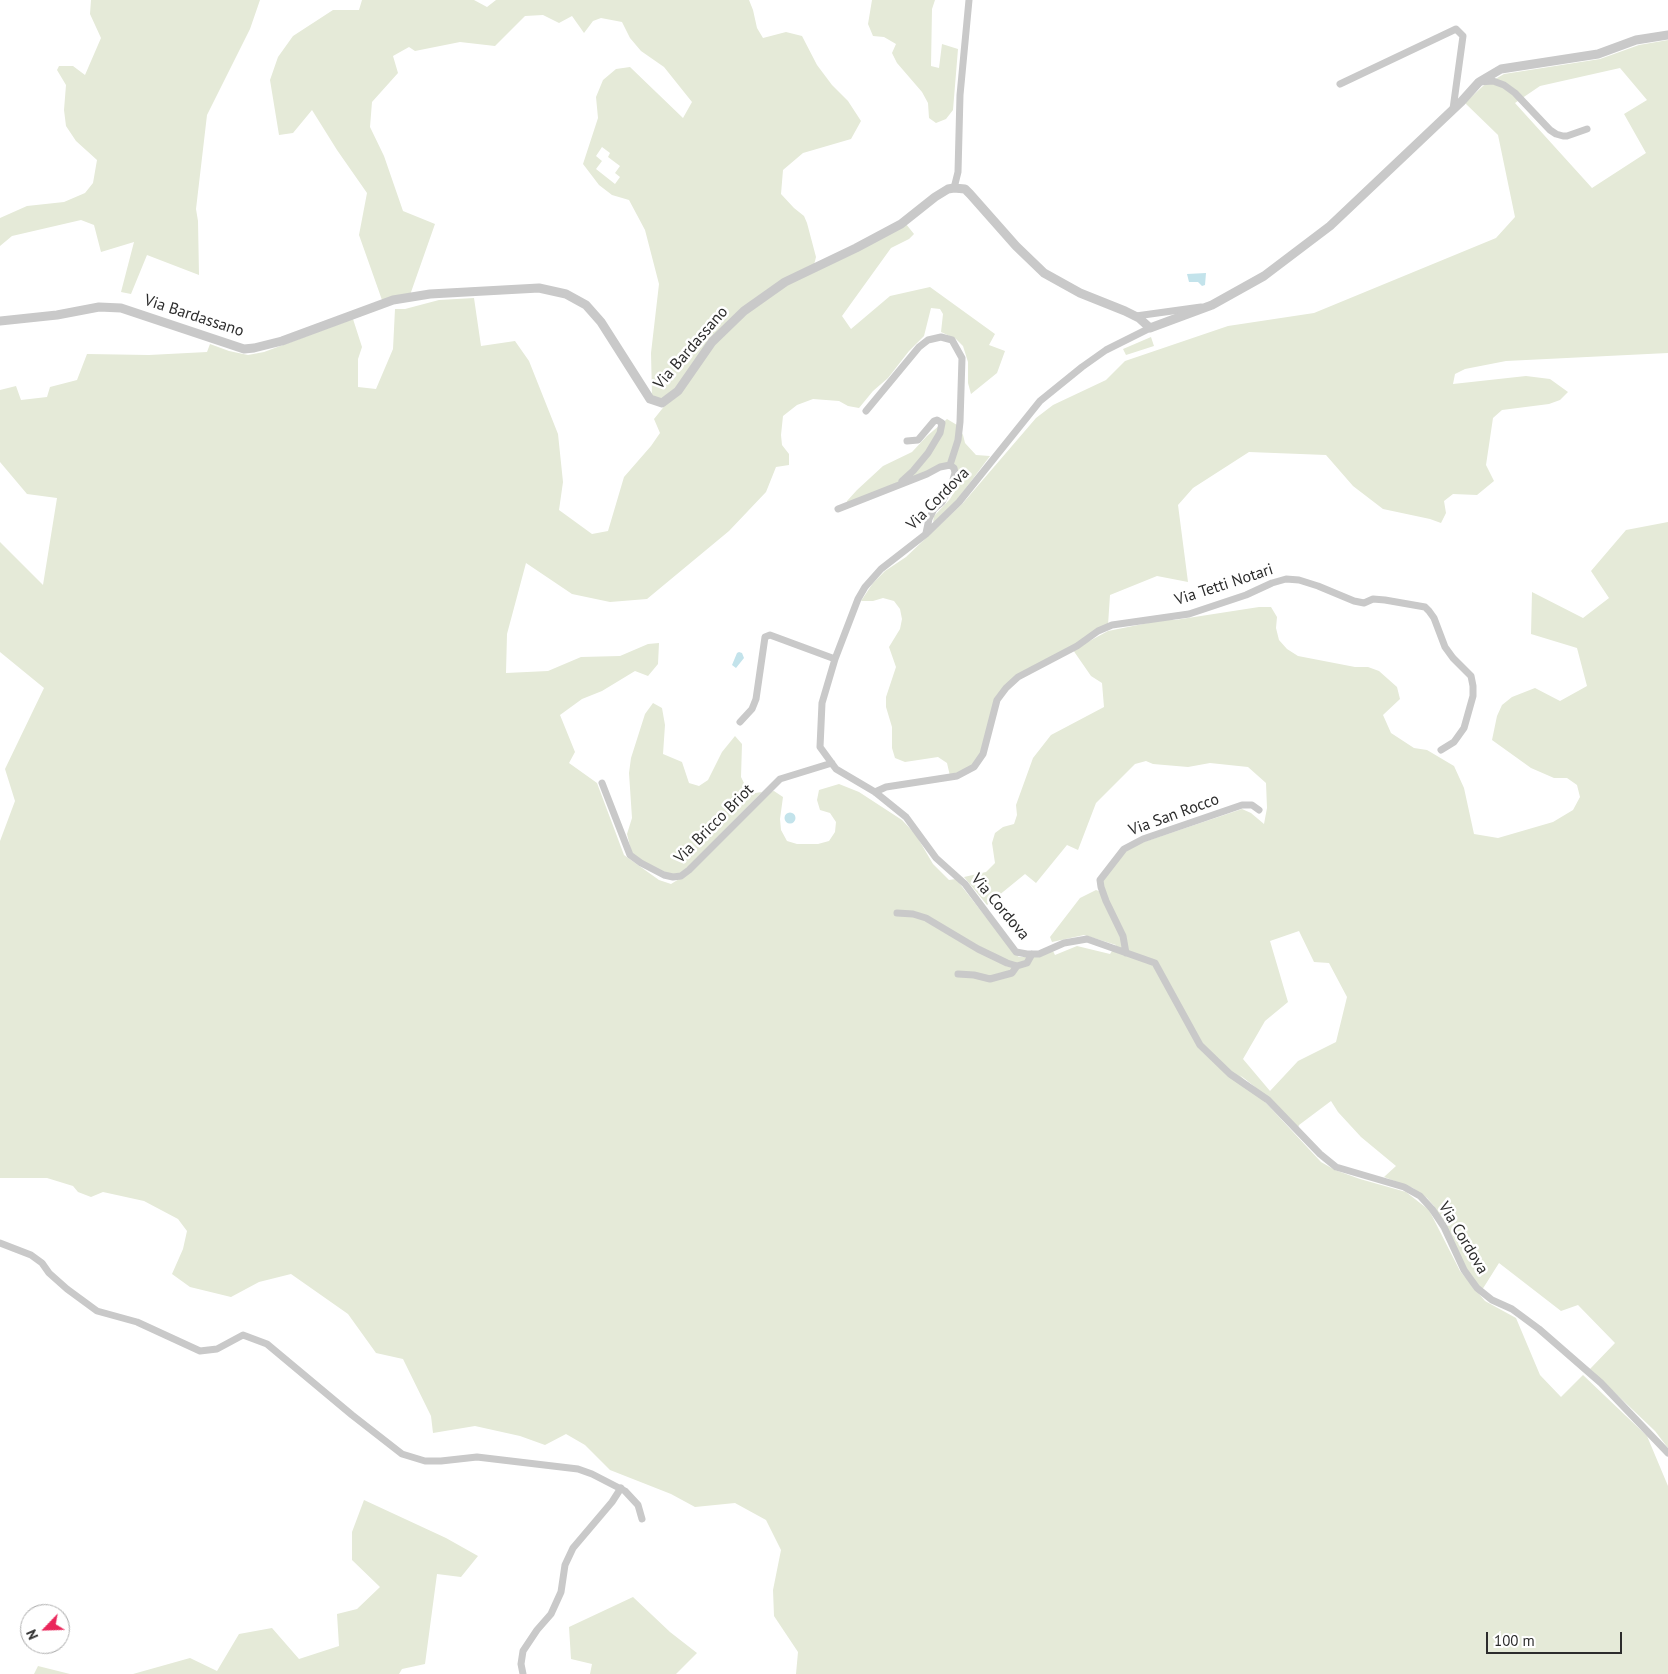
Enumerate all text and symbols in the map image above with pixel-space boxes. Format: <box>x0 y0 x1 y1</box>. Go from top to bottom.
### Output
street label: Via Bardassano <box>142 291 246 341</box>
street label: Via Bardassano <box>650 303 732 393</box>
street label: Via Cordova <box>903 464 973 534</box>
street label: Via Tetti Notari <box>1172 560 1276 610</box>
street label: Via Bricco Briot <box>670 780 758 868</box>
street label: Via San Rocco <box>1126 790 1222 840</box>
street label: Via Cordova <box>967 870 1033 944</box>
street label: Via Cordova <box>1434 1198 1492 1278</box>
north arrow <box>20 1604 70 1654</box>
scale bar <box>1488 1622 1624 1654</box>
text: N <box>22 1627 42 1643</box>
text: 100 m <box>1494 1631 1535 1650</box>

